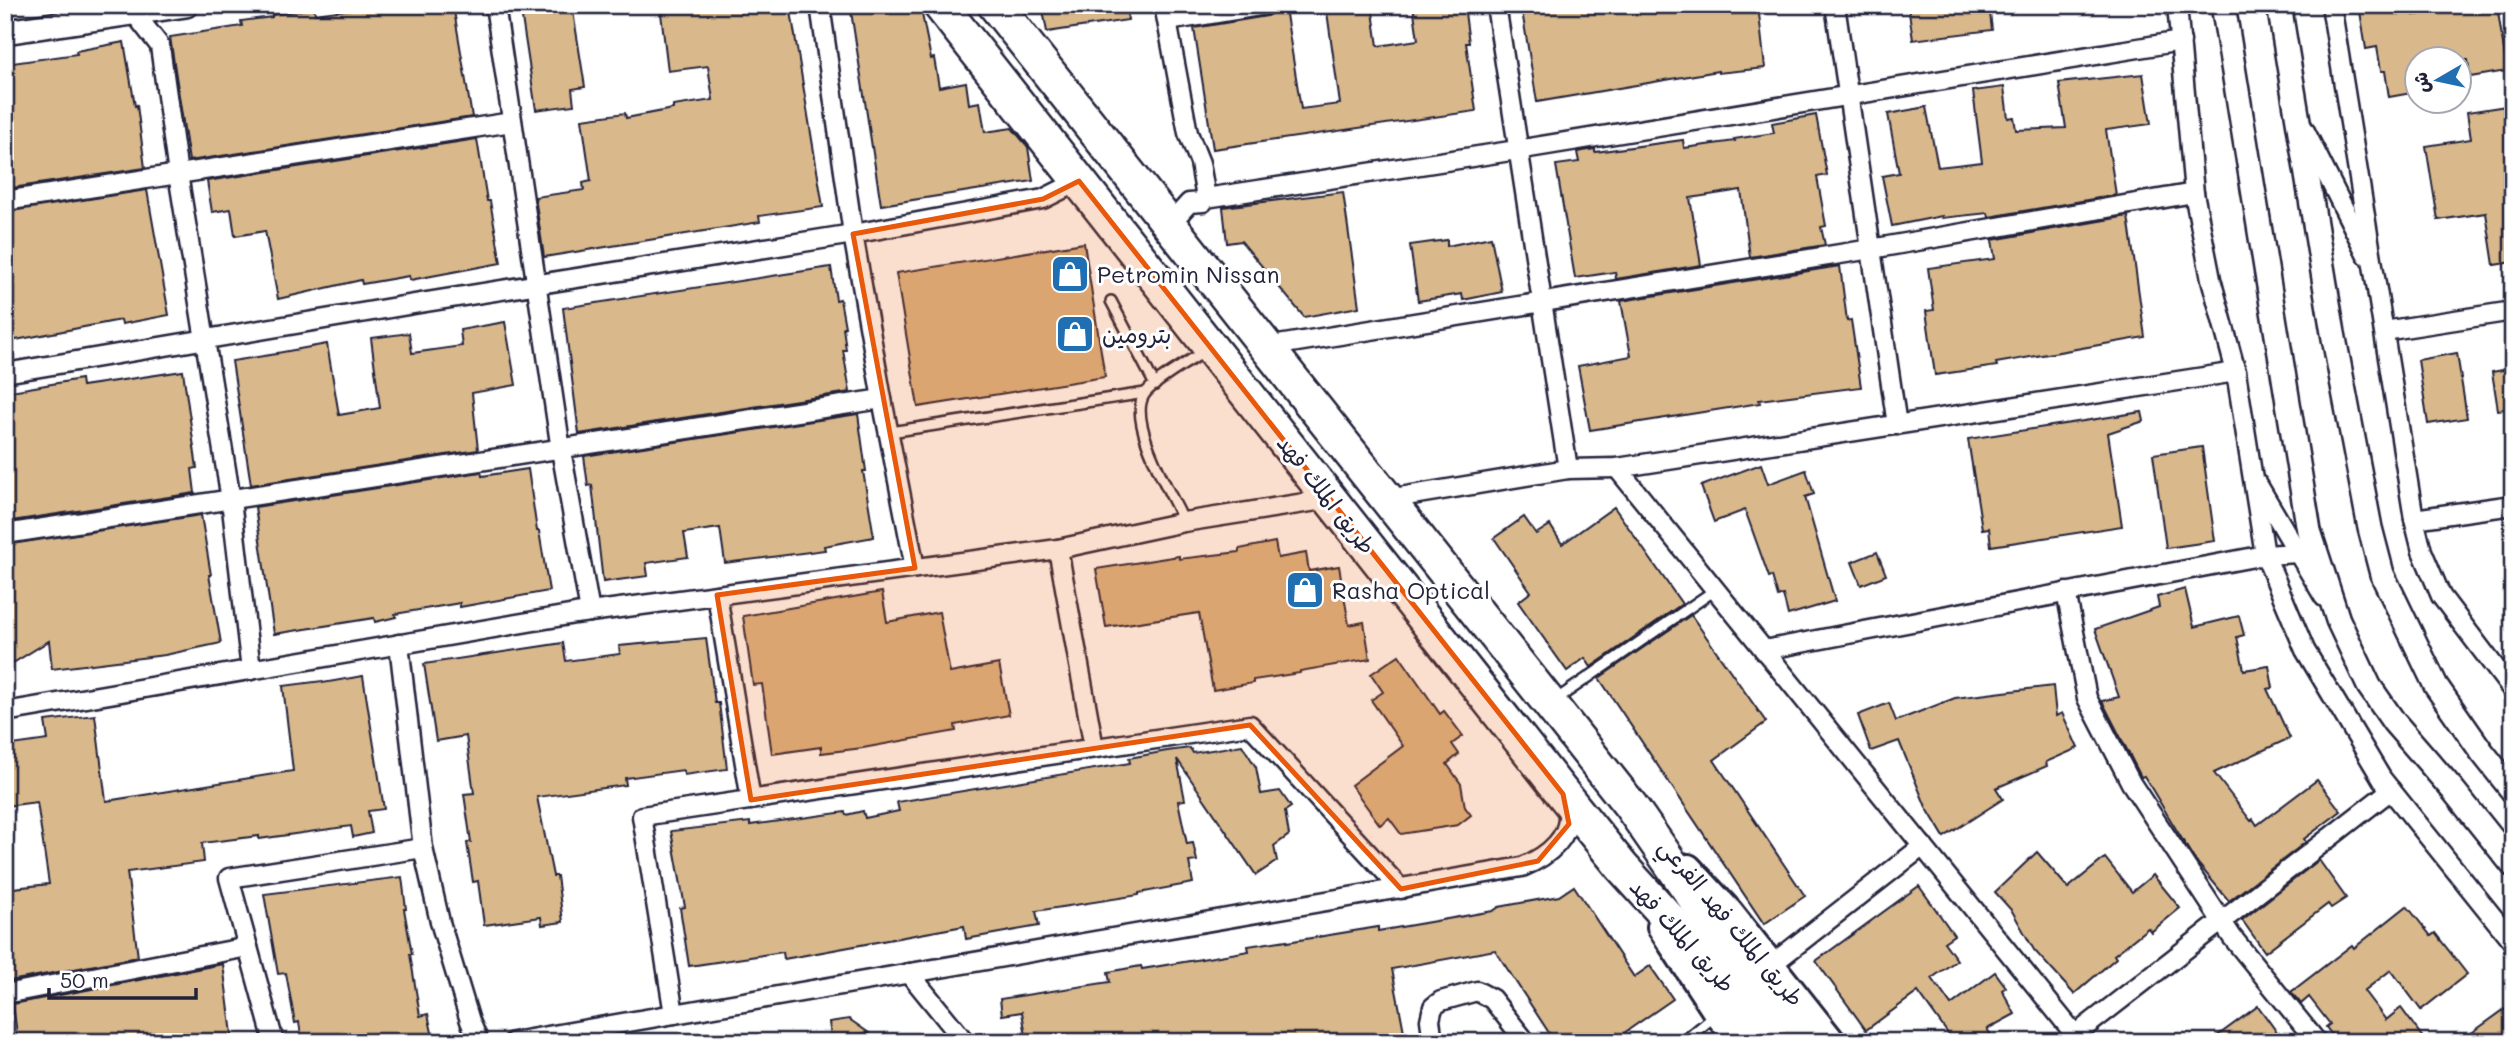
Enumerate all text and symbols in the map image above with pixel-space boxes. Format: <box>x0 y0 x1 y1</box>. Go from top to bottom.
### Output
north arrow <box>2402 46 2472 116</box>
text: ش <box>2407 70 2435 95</box>
shop icon: Petromin Nissan <box>1049 253 1091 295</box>
place label: Petromin Nissan <box>1097 259 1280 289</box>
shop icon: بترومين <box>1054 313 1096 355</box>
place label: بترومين <box>1102 319 1171 349</box>
street label: طريق الملك فهد <box>1271 428 1383 560</box>
shop icon: Rasha Optical <box>1284 569 1326 611</box>
place label: Rasha Optical <box>1332 575 1490 605</box>
street label: طريق الملك فهد الفرعي <box>1654 833 1810 1011</box>
street label: طريق الملك فهد <box>1625 872 1741 998</box>
scale bar <box>49 956 196 1000</box>
text: 50 m <box>60 966 109 993</box>

